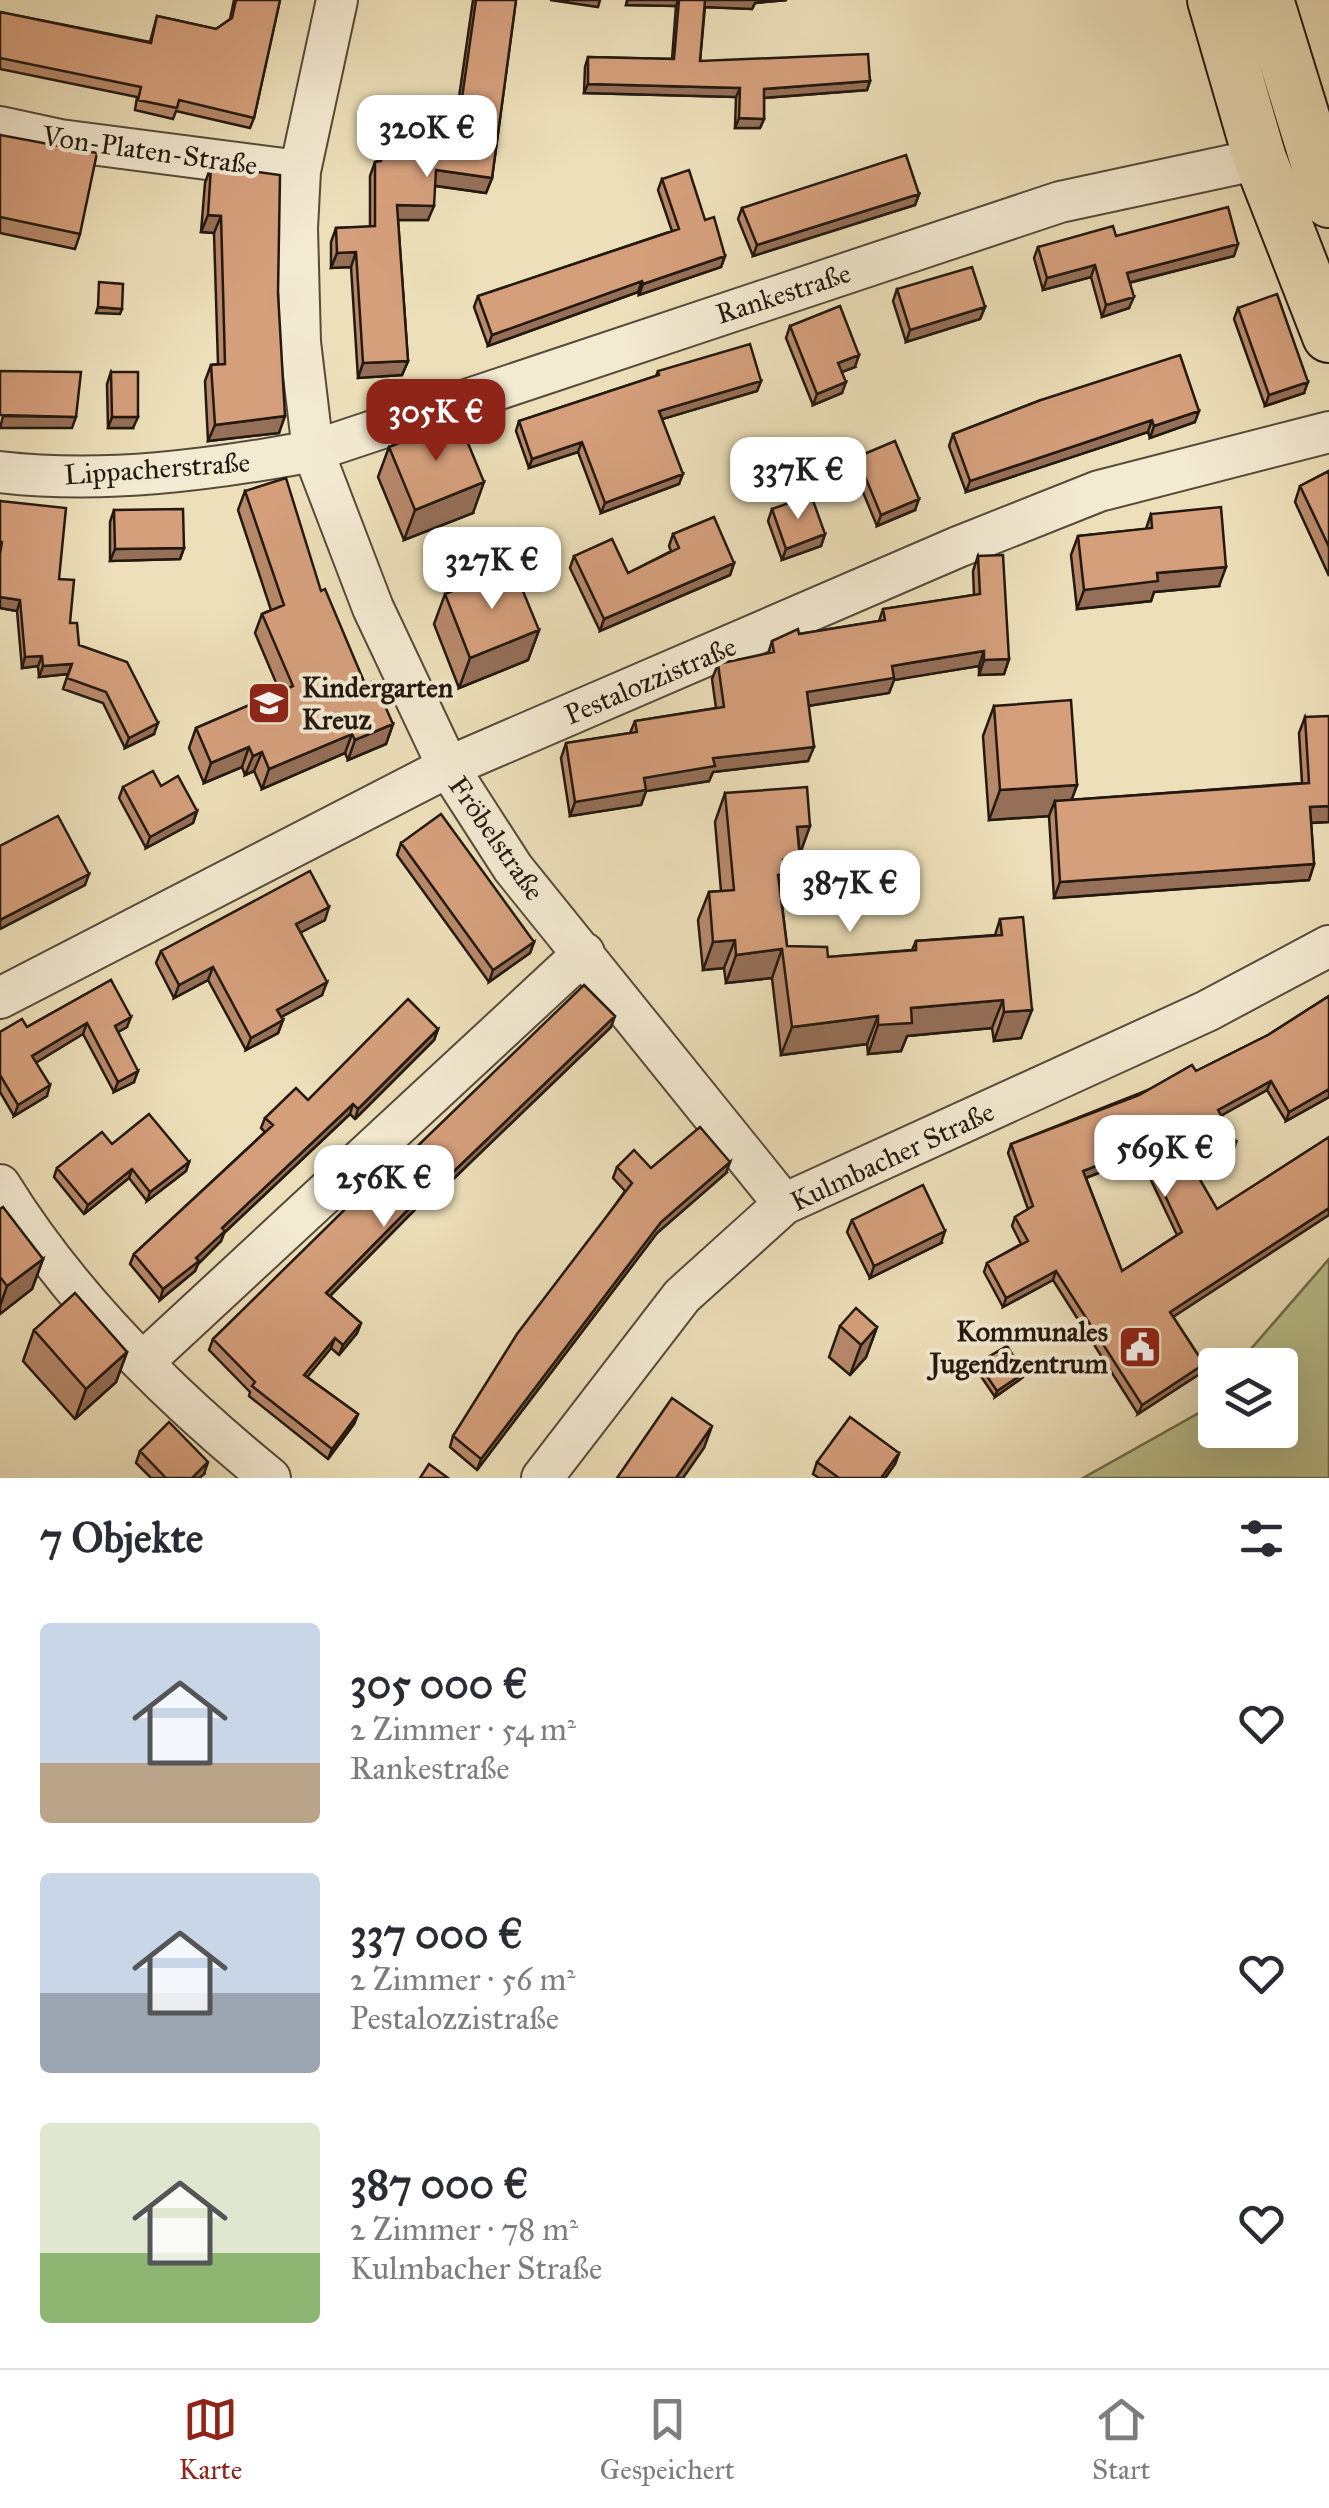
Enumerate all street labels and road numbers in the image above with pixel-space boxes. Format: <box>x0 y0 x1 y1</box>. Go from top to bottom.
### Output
street label: Von-Platen-Straße <box>39 118 260 183</box>
street label: Rankestraße <box>711 255 855 332</box>
street label: Lippacherstraße <box>63 445 251 492</box>
street label: Pestalozzistraße <box>559 629 741 732</box>
street label: Fröbelstraße <box>441 769 552 907</box>
street label: Kulmbacher Straße <box>785 1094 1000 1219</box>

